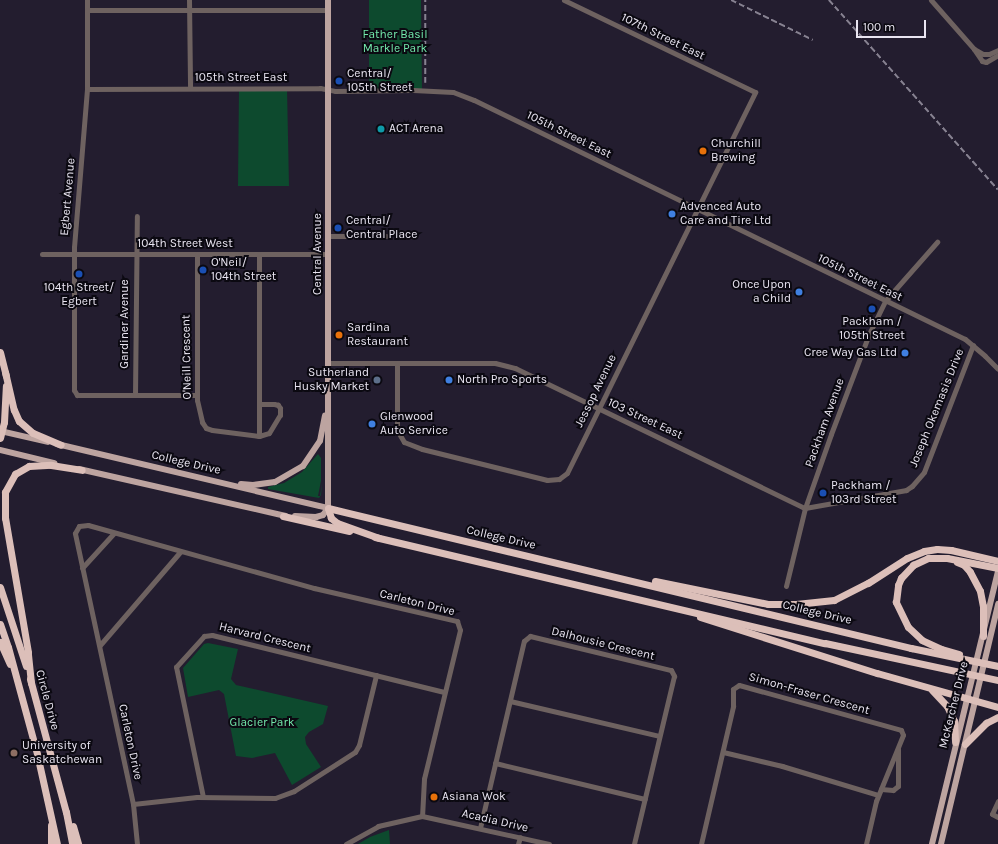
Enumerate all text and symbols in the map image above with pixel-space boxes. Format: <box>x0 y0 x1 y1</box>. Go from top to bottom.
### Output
street label: 107th Street East <box>619 11 707 63</box>
scale bar <box>858 12 928 38</box>
text: 100 m <box>863 20 895 34</box>
park label: Father Basil Markle Park <box>362 28 428 56</box>
place label: Central/ 105th Street <box>347 67 412 95</box>
street label: 105th Street East <box>195 71 287 85</box>
marker: Central/ 105th Street <box>334 76 344 86</box>
street label: 105th Street East <box>524 108 614 162</box>
place label: ACT Arena <box>389 122 443 136</box>
marker: ACT Arena <box>376 124 386 134</box>
place label: Churchill Brewing <box>711 137 761 165</box>
marker: Churchill Brewing <box>698 146 708 156</box>
street label: Egbert Avenue <box>57 158 79 236</box>
place label: Advenced Auto Care and Tire Ltd <box>680 200 771 228</box>
marker: Advenced Auto Care and Tire Ltd <box>667 209 677 219</box>
street label: Central Avenue <box>311 213 325 295</box>
place label: Central/ Central Place <box>346 214 417 242</box>
marker: Central/ Central Place <box>333 223 343 233</box>
street label: 104th Street West <box>137 237 233 251</box>
street label: 105th Street East <box>815 251 905 305</box>
place label: O'Neil/ 104th Street <box>211 256 276 284</box>
marker: O'Neil/ 104th Street <box>198 265 208 275</box>
marker: 104th Street/ Egbert <box>74 269 84 279</box>
place label: Once Upon a Child <box>732 278 791 306</box>
street label: Gardiner Avenue <box>118 279 132 369</box>
place label: 104th Street/ Egbert <box>44 281 114 309</box>
marker: Once Upon a Child <box>794 287 804 297</box>
marker: Packham / 105th Street <box>867 304 877 314</box>
street label: O'Neill Crescent <box>179 314 195 400</box>
place label: Packham / 105th Street <box>839 315 905 343</box>
place label: Sardina Restaurant <box>347 321 408 349</box>
marker: Sardina Restaurant <box>334 330 344 340</box>
place label: Cree Way Gas Ltd <box>804 346 897 360</box>
street label: Joseph Okemasis Drive <box>907 347 967 469</box>
marker: Cree Way Gas Ltd <box>900 348 910 358</box>
street label: Jessop Avenue <box>572 352 620 430</box>
place label: Sutherland Husky Market <box>294 366 369 394</box>
place label: North Pro Sports <box>457 373 547 387</box>
marker: Sutherland Husky Market <box>372 375 382 385</box>
marker: North Pro Sports <box>444 375 454 385</box>
street label: Packham Avenue <box>802 377 848 469</box>
street label: 103 Street East <box>605 395 685 443</box>
place label: Glenwood Auto Service <box>380 410 448 438</box>
marker: Glenwood Auto Service <box>367 419 377 429</box>
street label: College Drive <box>150 448 222 478</box>
place label: Packham / 103rd Street <box>831 479 896 507</box>
marker: Packham / 103rd Street <box>818 488 828 498</box>
street label: College Drive <box>465 523 537 553</box>
street label: Carleton Drive <box>378 587 456 619</box>
street label: College Drive <box>781 598 853 628</box>
street label: Harvard Crescent <box>218 620 312 656</box>
street label: Dalhousie Crescent <box>550 624 656 664</box>
street label: McKercher Drive <box>936 660 972 750</box>
street label: Circle Drive <box>32 668 62 732</box>
street label: Simon-Fraser Crescent <box>747 670 871 718</box>
street label: Carleton Drive <box>115 703 145 781</box>
park label: Glacier Park <box>229 716 295 730</box>
place label: University of Saskatchewan <box>22 739 102 767</box>
marker: University of Saskatchewan <box>9 748 19 758</box>
place label: Asiana Wok <box>442 790 506 804</box>
marker: Asiana Wok <box>429 792 439 802</box>
street label: Acadia Drive <box>460 806 530 836</box>

